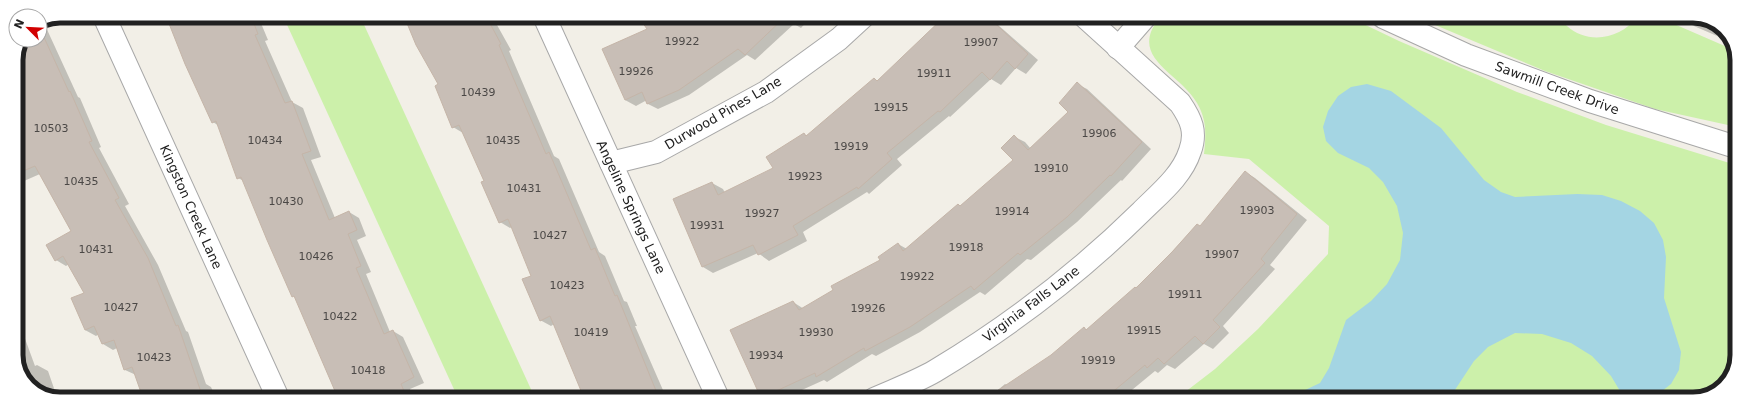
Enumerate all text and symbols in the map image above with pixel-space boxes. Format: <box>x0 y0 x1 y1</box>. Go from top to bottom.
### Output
north arrow <box>8 8 48 48</box>
text: N <box>12 17 27 31</box>
house number: 19922 <box>665 35 700 48</box>
house number: 19907 <box>964 36 999 49</box>
street label: Sawmill Creek Drive <box>1493 59 1621 117</box>
house number: 19926 <box>619 65 654 78</box>
house number: 19911 <box>917 67 952 80</box>
street label: Durwood Pines Lane <box>662 73 784 153</box>
house number: 10439 <box>461 86 496 99</box>
house number: 19915 <box>874 101 909 114</box>
house number: 10503 <box>34 122 69 135</box>
house number: 19906 <box>1082 127 1117 140</box>
house number: 10434 <box>248 134 283 147</box>
house number: 10435 <box>486 134 521 147</box>
street label: Angeline Springs Lane <box>594 138 668 276</box>
house number: 19919 <box>834 140 869 153</box>
street label: Kingston Creek Lane <box>157 143 225 271</box>
house number: 19910 <box>1034 162 1069 175</box>
house number: 19923 <box>788 170 823 183</box>
house number: 10435 <box>64 175 99 188</box>
house number: 10431 <box>507 182 542 195</box>
house number: 10430 <box>269 195 304 208</box>
house number: 19903 <box>1240 204 1275 217</box>
house number: 19914 <box>995 205 1030 218</box>
house number: 19927 <box>745 207 780 220</box>
house number: 19931 <box>690 219 725 232</box>
house number: 10427 <box>533 229 568 242</box>
house number: 19918 <box>949 241 984 254</box>
house number: 10431 <box>79 243 114 256</box>
house number: 19907 <box>1205 248 1240 261</box>
house number: 10426 <box>299 250 334 263</box>
street label: Virginia Falls Lane <box>980 263 1082 345</box>
house number: 19922 <box>900 270 935 283</box>
house number: 10423 <box>550 279 585 292</box>
house number: 19911 <box>1168 288 1203 301</box>
house number: 10427 <box>104 301 139 314</box>
house number: 19926 <box>851 302 886 315</box>
house number: 10422 <box>323 310 358 323</box>
house number: 19915 <box>1127 324 1162 337</box>
house number: 10419 <box>574 326 609 339</box>
house number: 19930 <box>799 326 834 339</box>
house number: 19934 <box>749 349 784 362</box>
house number: 10423 <box>137 351 172 364</box>
house number: 19919 <box>1081 354 1116 367</box>
house number: 10418 <box>351 364 386 377</box>

